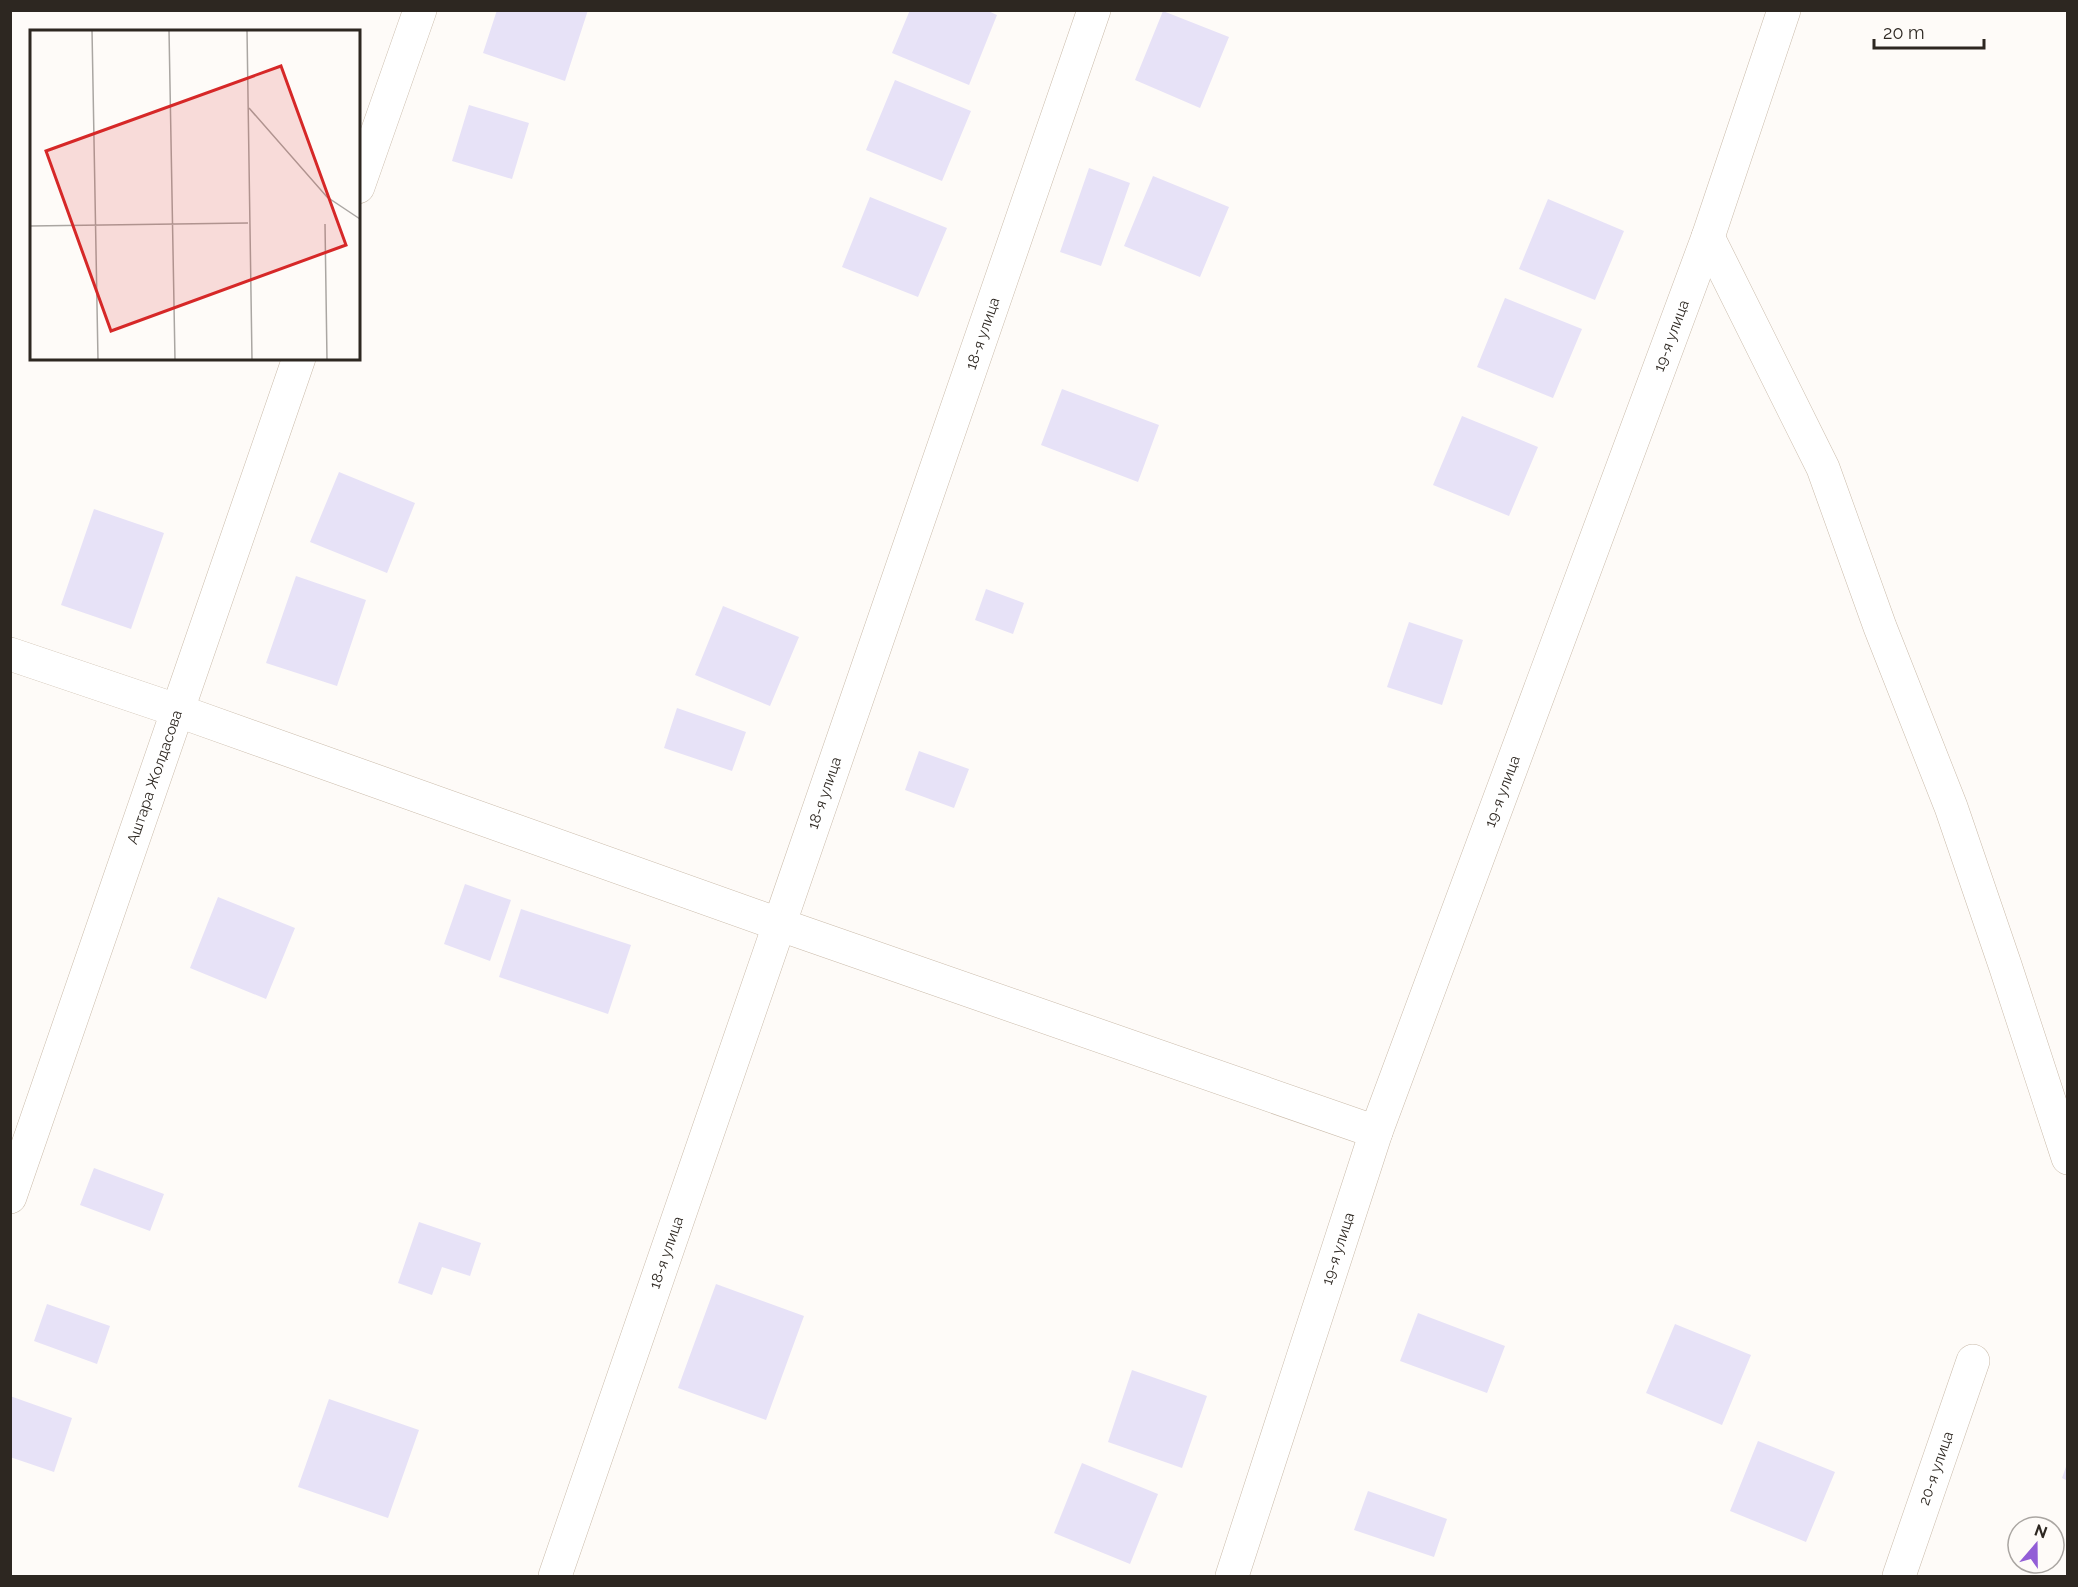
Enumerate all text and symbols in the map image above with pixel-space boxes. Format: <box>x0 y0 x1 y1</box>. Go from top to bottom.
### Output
scale bar <box>1874 12 1984 50</box>
text: 20 m <box>1883 22 1925 43</box>
inset map <box>30 30 360 360</box>
street label: 18-я улица <box>962 295 1003 372</box>
street label: 19-я улица <box>1650 297 1693 374</box>
street label: Аштара Жолдасова <box>123 708 186 847</box>
street label: 19-я улица <box>1481 753 1524 830</box>
street label: 18-я улица <box>804 755 845 832</box>
street label: 19-я улица <box>1318 1210 1358 1287</box>
street label: 18-я улица <box>646 1214 687 1291</box>
street label: 20-я улица <box>1915 1429 1957 1508</box>
north arrow <box>2006 1515 2066 1575</box>
text: N <box>2032 1520 2050 1542</box>

